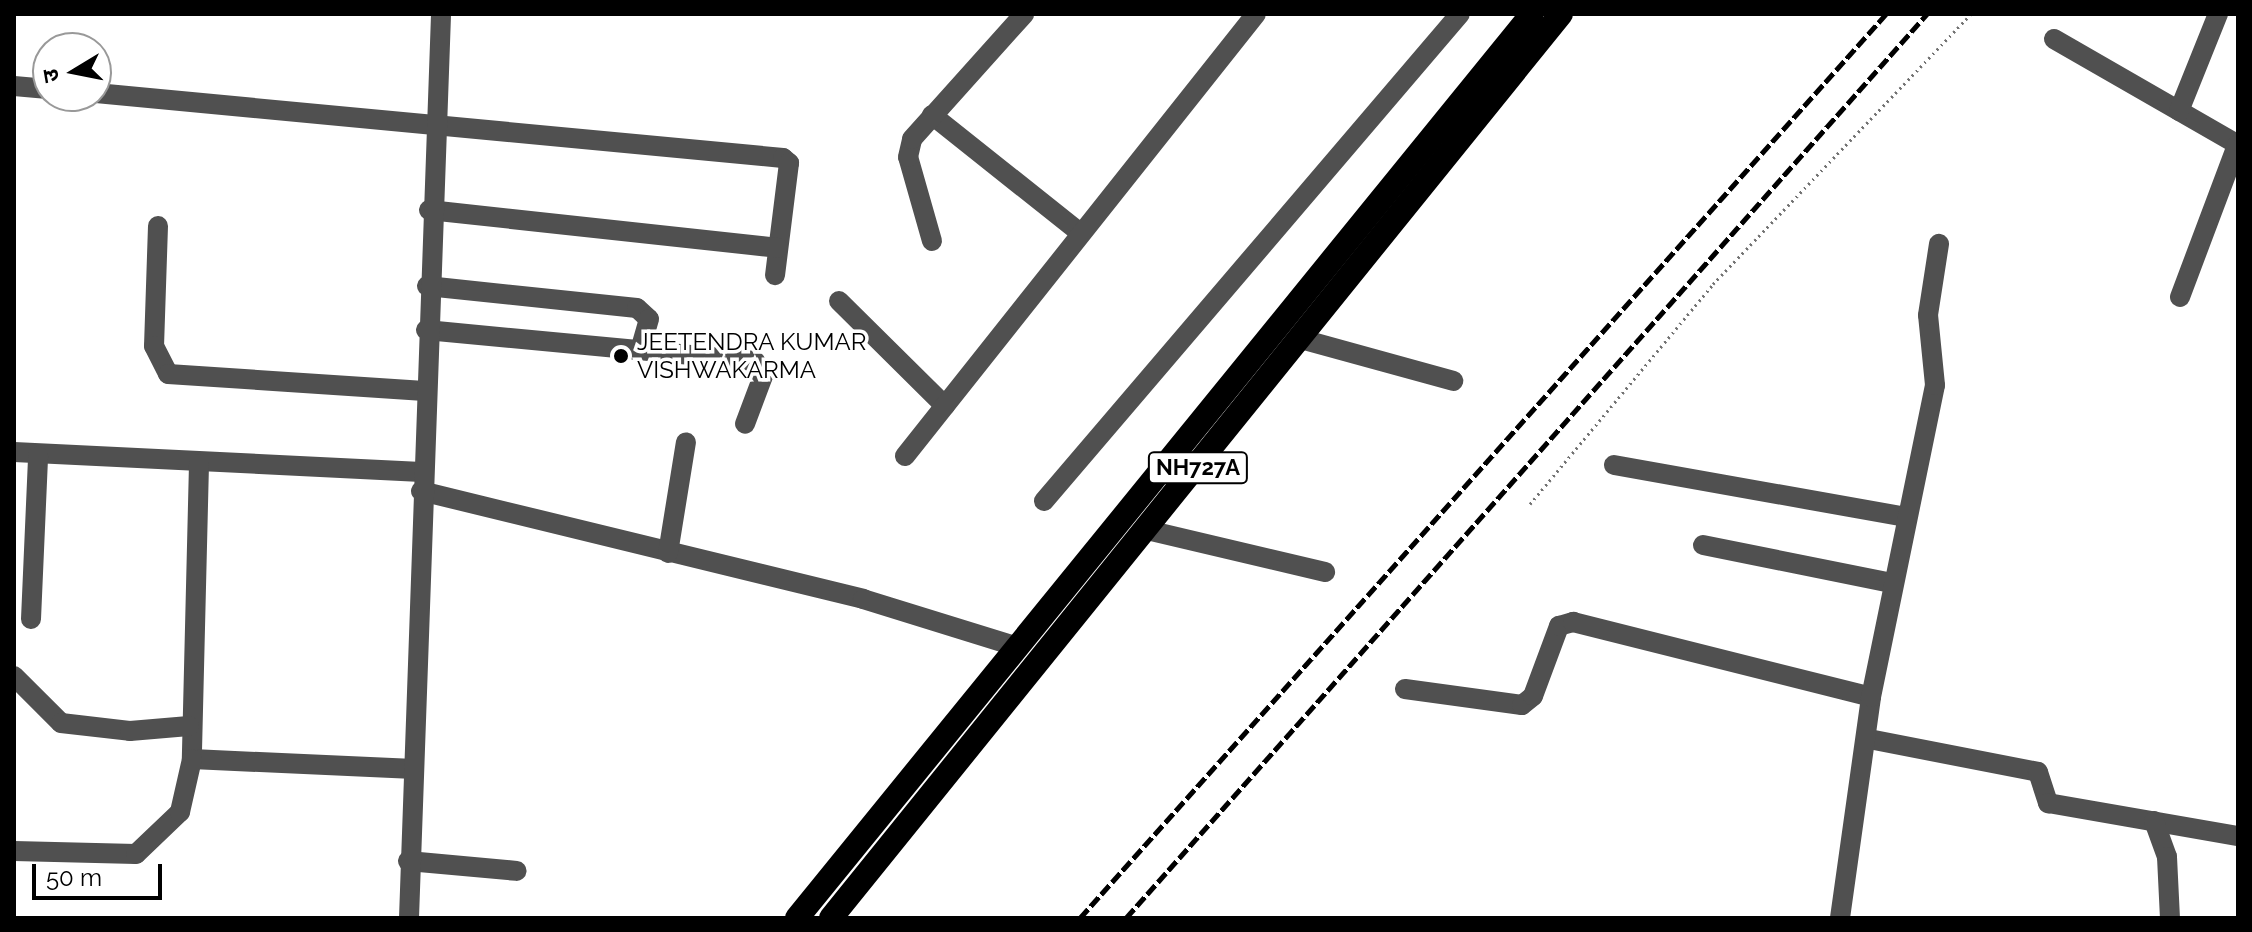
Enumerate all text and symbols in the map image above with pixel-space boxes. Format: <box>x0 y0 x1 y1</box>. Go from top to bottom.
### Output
north arrow <box>32 32 112 112</box>
text: उ <box>36 67 64 84</box>
place label: JEETENDRA KUMAR VISHWAKARMA <box>637 328 867 384</box>
marker: JEETENDRA KUMAR VISHWAKARMA <box>612 347 630 365</box>
road number: NH727A <box>1146 450 1250 486</box>
scale bar <box>36 848 166 898</box>
text: 50 m <box>46 863 102 892</box>

